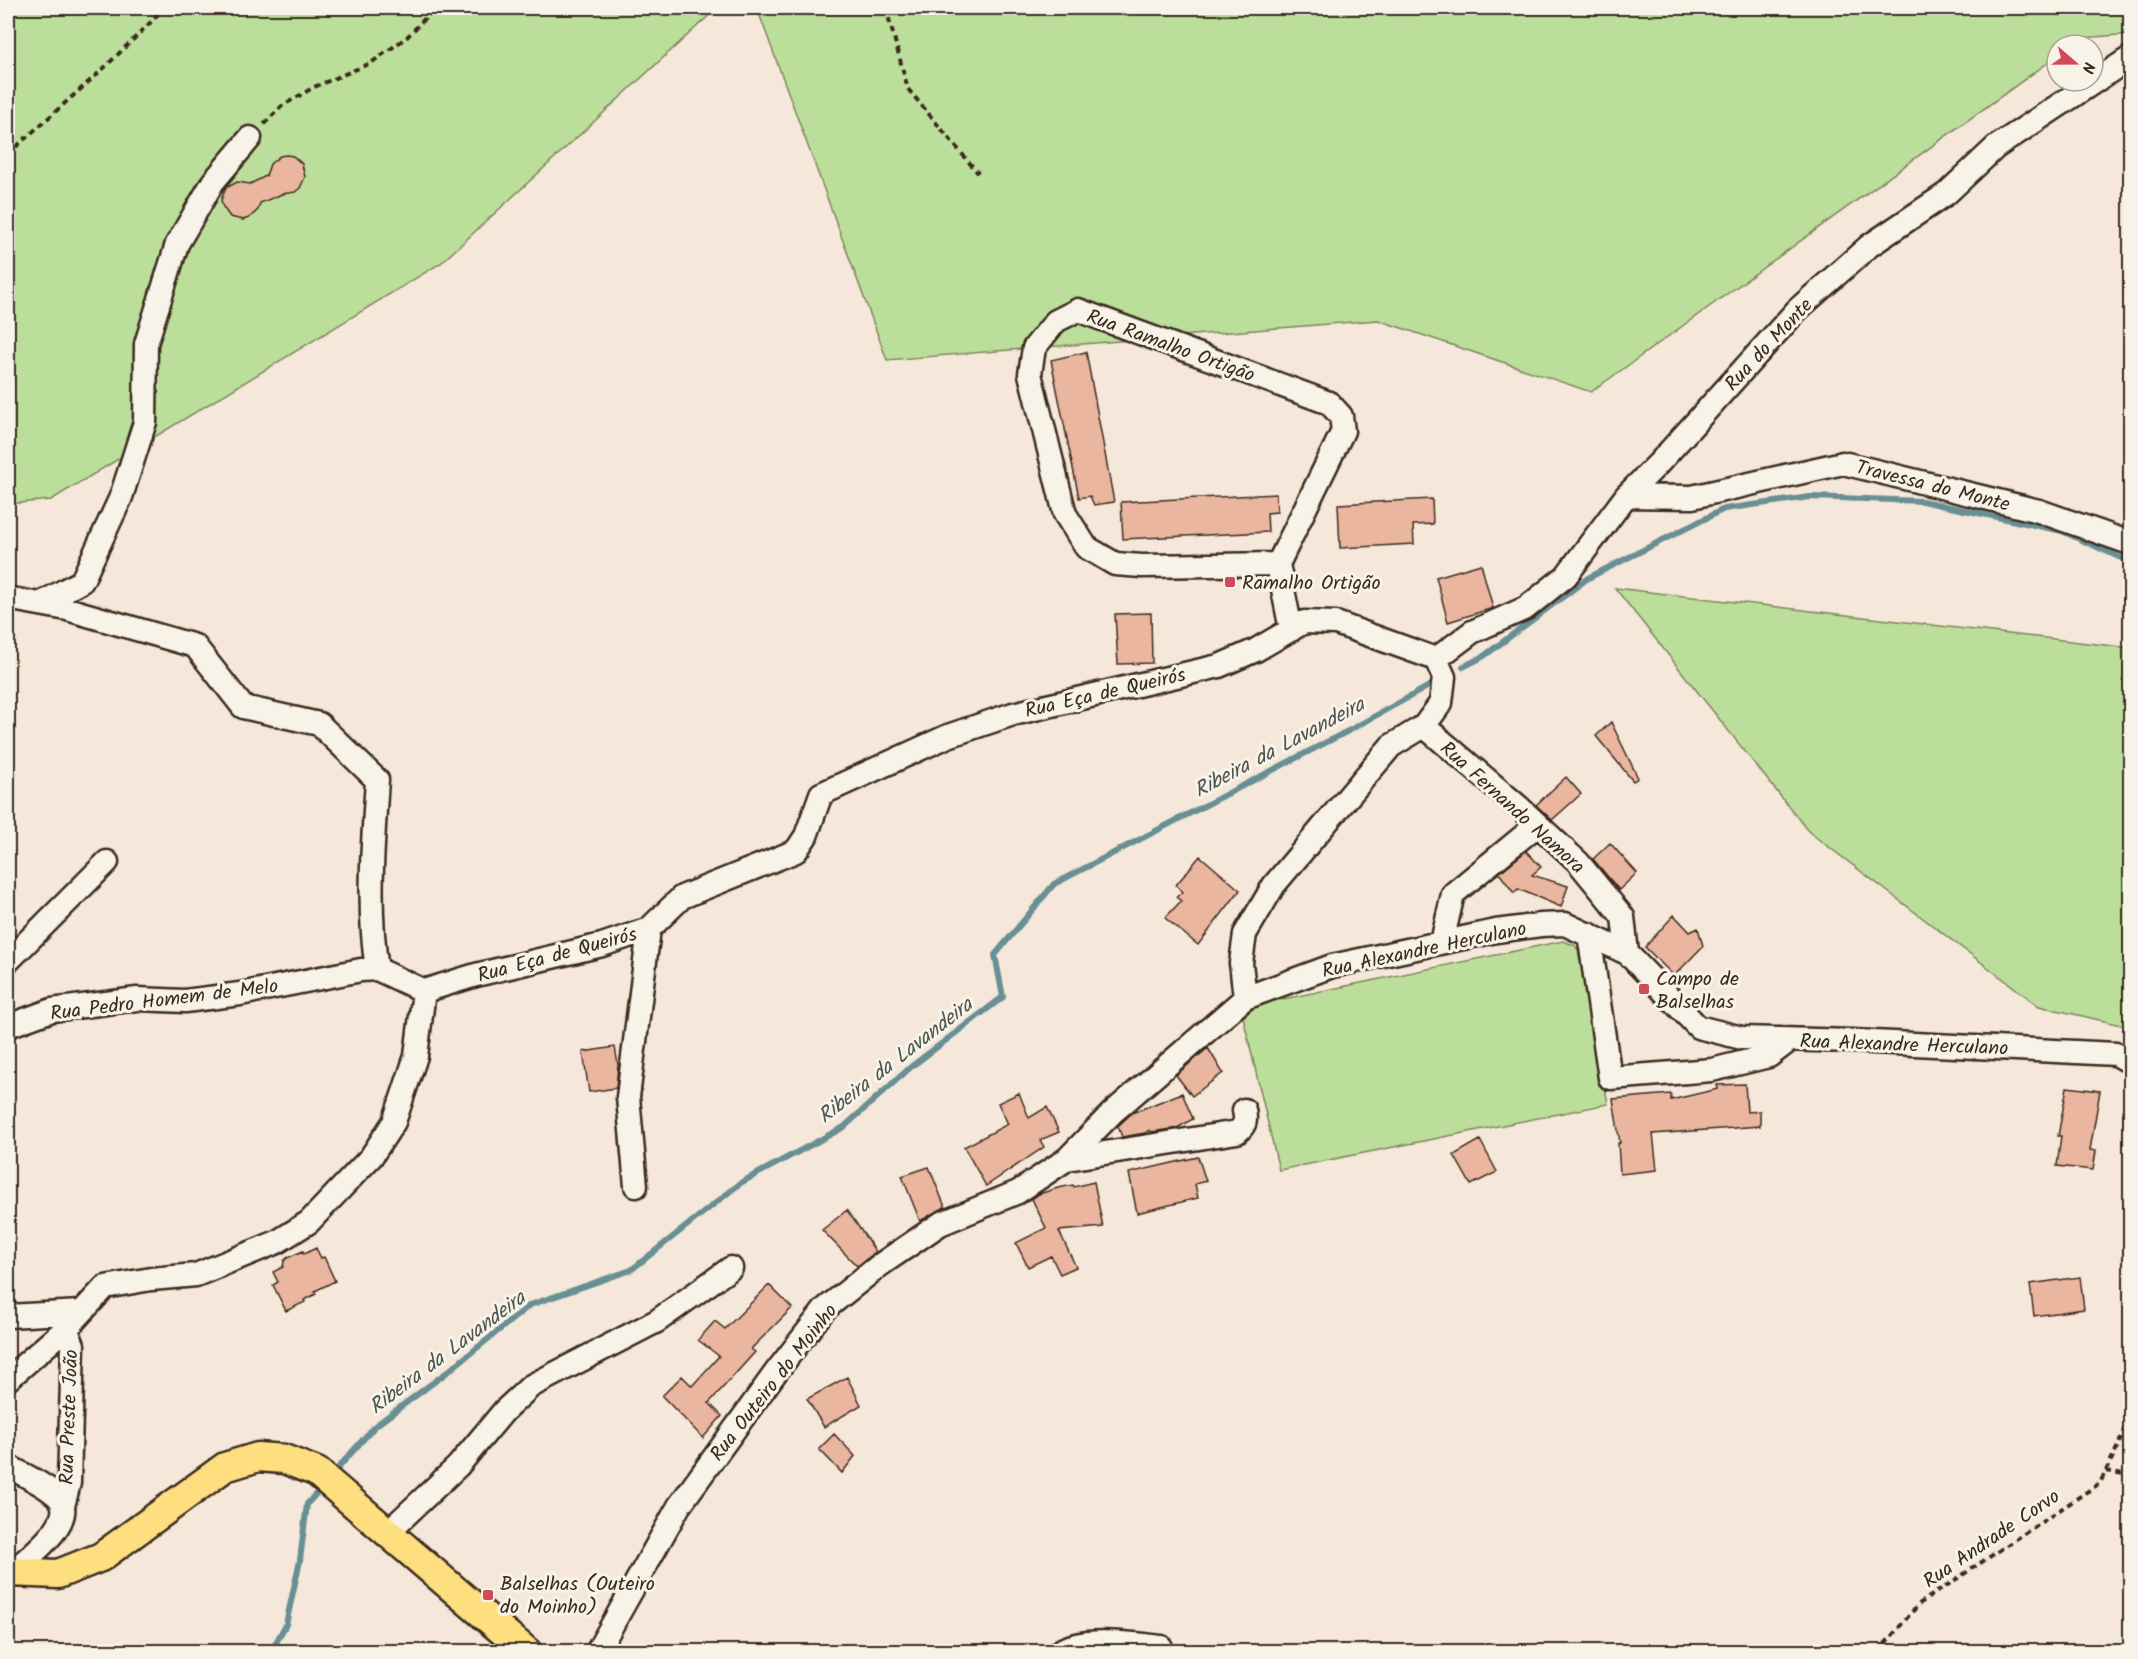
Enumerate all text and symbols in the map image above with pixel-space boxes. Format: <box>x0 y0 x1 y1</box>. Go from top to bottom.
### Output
north arrow <box>2045 33 2105 93</box>
text: N <box>2074 59 2101 77</box>
street label: Rua do Monte <box>1718 291 1821 399</box>
street label: Rua Ramalho Ortigão <box>1082 302 1259 392</box>
street label: Travessa do Monte <box>1852 452 2013 522</box>
place label: Ramalho Ortigão <box>1242 568 1380 600</box>
marker: Ramalho Ortigão <box>1223 575 1237 589</box>
street label: Rua Eça de Queirós <box>1022 660 1189 728</box>
water label: Ribeira da Lavandeira <box>1188 689 1372 807</box>
street label: Rua Fernando Namora <box>1432 734 1592 883</box>
street label: Rua Alexandre Herculano <box>1319 914 1530 988</box>
street label: Rua Eça de Queirós <box>474 919 641 993</box>
place label: Campo de Balselhas <box>1656 964 1739 1019</box>
street label: Rua Pedro Homem de Melo <box>48 971 280 1031</box>
marker: Campo de Balselhas <box>1637 982 1651 996</box>
water label: Ribeira da Lavandeira <box>811 989 982 1133</box>
street label: Rua Alexandre Herculano <box>1799 1026 2009 1066</box>
water label: Ribeira da Lavandeira <box>362 1282 534 1423</box>
street label: Rua Outeiro do Moinho <box>703 1297 847 1469</box>
street label: Rua Preste João <box>52 1349 88 1485</box>
street label: Rua Andrade Corvo <box>1917 1482 2067 1598</box>
place label: Balselhas (Outeiro do Moinho) <box>500 1569 655 1624</box>
marker: Balselhas (Outeiro do Moinho) <box>481 1588 495 1602</box>

